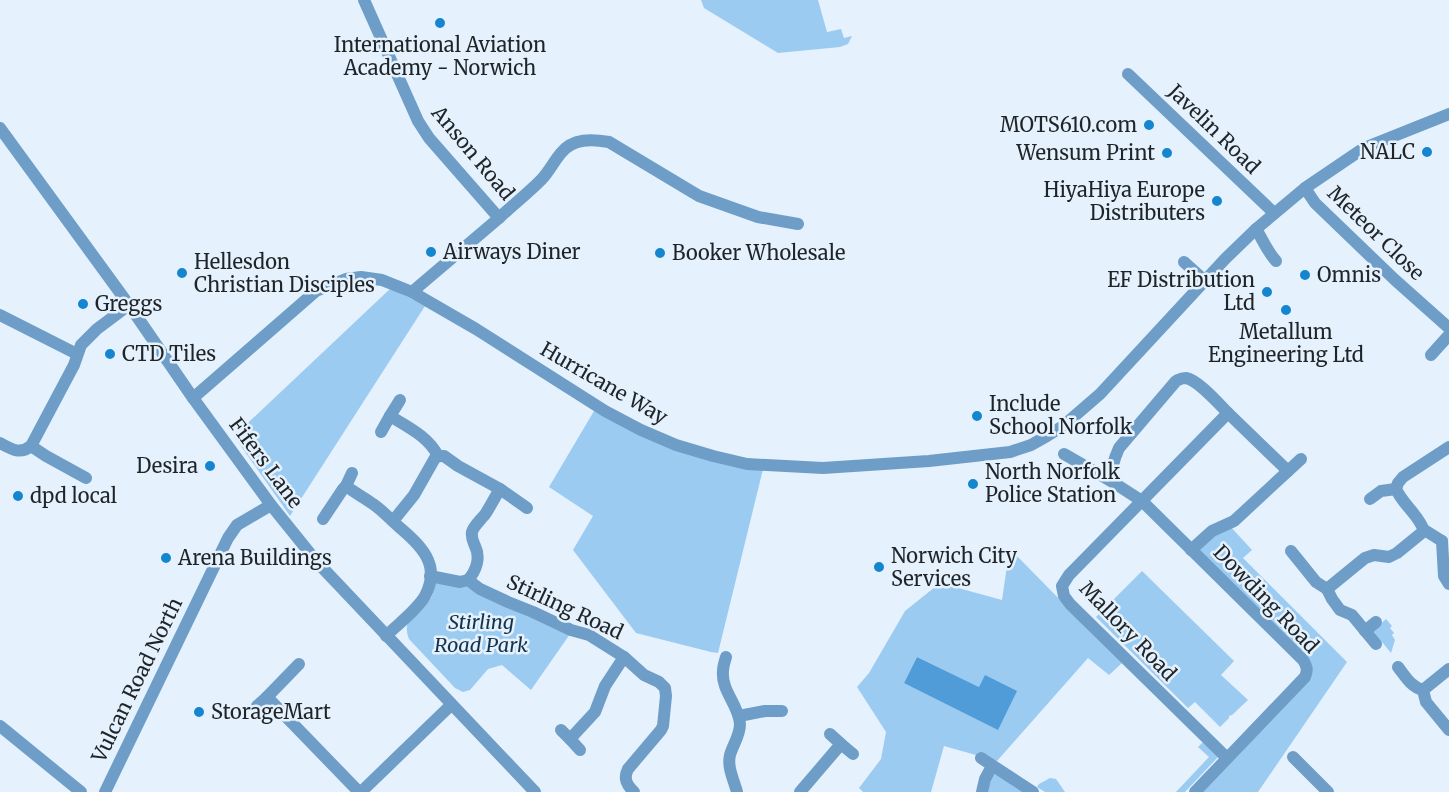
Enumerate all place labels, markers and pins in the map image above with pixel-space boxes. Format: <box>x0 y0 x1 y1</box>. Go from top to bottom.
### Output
marker: International Aviation Academy - Norwich <box>433 16 447 30</box>
place label: International Aviation Academy - Norwich <box>334 32 546 80</box>
place label: MOTS610.com <box>1000 112 1137 137</box>
marker: MOTS610.com <box>1142 118 1156 132</box>
place label: NALC <box>1360 139 1415 164</box>
place label: Wensum Print <box>1015 140 1155 165</box>
marker: NALC <box>1420 145 1434 159</box>
marker: Wensum Print <box>1160 146 1174 160</box>
place label: HiyaHiya Europe Distributers <box>1044 177 1205 225</box>
marker: HiyaHiya Europe Distributers <box>1210 194 1224 208</box>
place label: Airways Diner <box>442 239 581 264</box>
place label: Booker Wholesale <box>672 240 845 265</box>
marker: Airways Diner <box>424 245 438 259</box>
marker: Booker Wholesale <box>653 246 667 260</box>
place label: Hellesdon Christian Disciples <box>194 249 375 297</box>
place label: Omnis <box>1317 262 1381 287</box>
marker: Hellesdon Christian Disciples <box>175 266 189 280</box>
place label: EF Distribution Ltd <box>1107 267 1255 315</box>
marker: Omnis <box>1298 268 1312 282</box>
marker: EF Distribution Ltd <box>1260 285 1274 299</box>
place label: Greggs <box>95 291 162 316</box>
marker: Greggs <box>76 297 90 311</box>
marker: Metallum Engineering Ltd <box>1279 303 1293 317</box>
place label: Metallum Engineering Ltd <box>1208 319 1364 367</box>
place label: CTD Tiles <box>122 341 216 366</box>
marker: CTD Tiles <box>103 347 117 361</box>
place label: Include School Norfolk <box>989 391 1133 439</box>
marker: Include School Norfolk <box>970 409 984 423</box>
place label: Desira <box>136 453 198 478</box>
marker: Desira <box>203 459 217 473</box>
place label: North Norfolk Police Station <box>985 459 1120 507</box>
marker: North Norfolk Police Station <box>966 477 980 491</box>
place label: dpd local <box>30 483 117 508</box>
marker: dpd local <box>11 489 25 503</box>
place label: Norwich City Services <box>891 543 1018 591</box>
place label: Arena Buildings <box>177 545 332 570</box>
marker: Arena Buildings <box>159 551 173 565</box>
marker: Norwich City Services <box>872 560 886 574</box>
place label: StorageMart <box>211 699 331 724</box>
marker: StorageMart <box>192 705 206 719</box>

